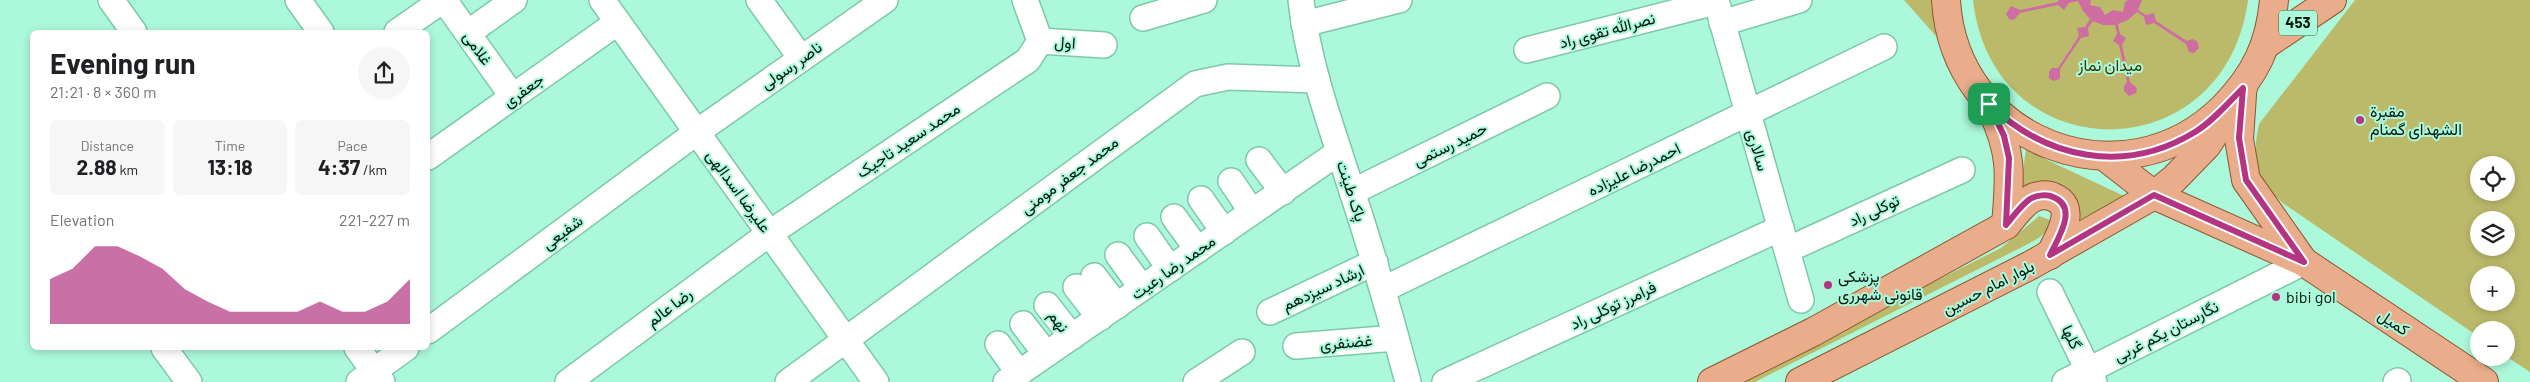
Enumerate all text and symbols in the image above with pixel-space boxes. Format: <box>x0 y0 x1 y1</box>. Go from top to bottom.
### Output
street label: نصرالله تقوی راد <box>1557 8 1657 53</box>
road number: 453 <box>2279 10 2317 36</box>
street label: غلامی <box>458 27 497 70</box>
street label: اول <box>1054 31 1076 54</box>
street label: ناصر رسولی <box>756 37 826 94</box>
text: Evening run <box>50 46 196 80</box>
button: share <box>358 47 410 99</box>
park label: میدان نماز <box>2077 55 2142 76</box>
street label: جعفری <box>499 69 548 112</box>
text: 21:21 · 8 × 360 m <box>50 82 157 101</box>
pin <box>1968 83 2010 125</box>
icon: arrive <box>1975 90 2003 118</box>
street label: محمد سعید تاجیک <box>852 98 964 182</box>
place label: مقبرة الشهدای گمنام <box>2370 101 2462 140</box>
marker: مقبرة الشهدای گمنام <box>2354 114 2366 126</box>
street label: حمید رستمی <box>1410 117 1491 171</box>
street label: سالاری <box>1742 127 1773 174</box>
street label: محمد جعفر مومنی <box>1016 132 1123 219</box>
text: Distance <box>81 137 134 154</box>
text: Time <box>215 137 245 154</box>
text: Pace <box>338 137 368 154</box>
street label: احمدرضا علیزاده <box>1584 138 1684 201</box>
street label: علیرضا اسدالهی <box>701 146 776 237</box>
text: 2.88 <box>77 154 117 179</box>
text: 13:18 <box>207 154 253 179</box>
text: 4:37 <box>318 154 360 179</box>
map controls <box>2470 156 2515 366</box>
button: locate <box>2470 156 2515 201</box>
street label: پاک طینت <box>1331 158 1371 225</box>
text: km <box>117 161 138 178</box>
text: /km <box>360 161 387 178</box>
street label: توکلی راد <box>1846 190 1903 231</box>
text: Elevation <box>50 210 114 229</box>
text: 221–227 m <box>339 210 410 229</box>
street label: شفیعی <box>538 210 587 255</box>
button: layers <box>2470 211 2515 256</box>
street label: محمد رضا رعیت <box>1127 231 1220 304</box>
street label: بلوار امام حسین <box>1939 255 2038 320</box>
street label: ارشاد سیزدهم <box>1279 259 1368 316</box>
place label: پزشکی قانونی شهرری <box>1838 266 1923 305</box>
button: + <box>2470 266 2515 311</box>
street label: فرامرز توکلی راد <box>1567 276 1660 335</box>
marker: پزشکی قانونی شهرری <box>1822 279 1834 291</box>
street label: رضا عالم <box>642 283 696 332</box>
place label: bibi gol <box>2286 287 2336 306</box>
marker: bibi gol <box>2270 291 2282 303</box>
street label: نگارستان یکم غربی <box>2110 296 2222 367</box>
street label: کمیل <box>2374 304 2413 340</box>
street label: نهم <box>1043 306 1074 337</box>
button: − <box>2470 321 2515 366</box>
street label: گلها <box>2057 322 2086 353</box>
street label: غضنفری <box>1319 330 1373 355</box>

